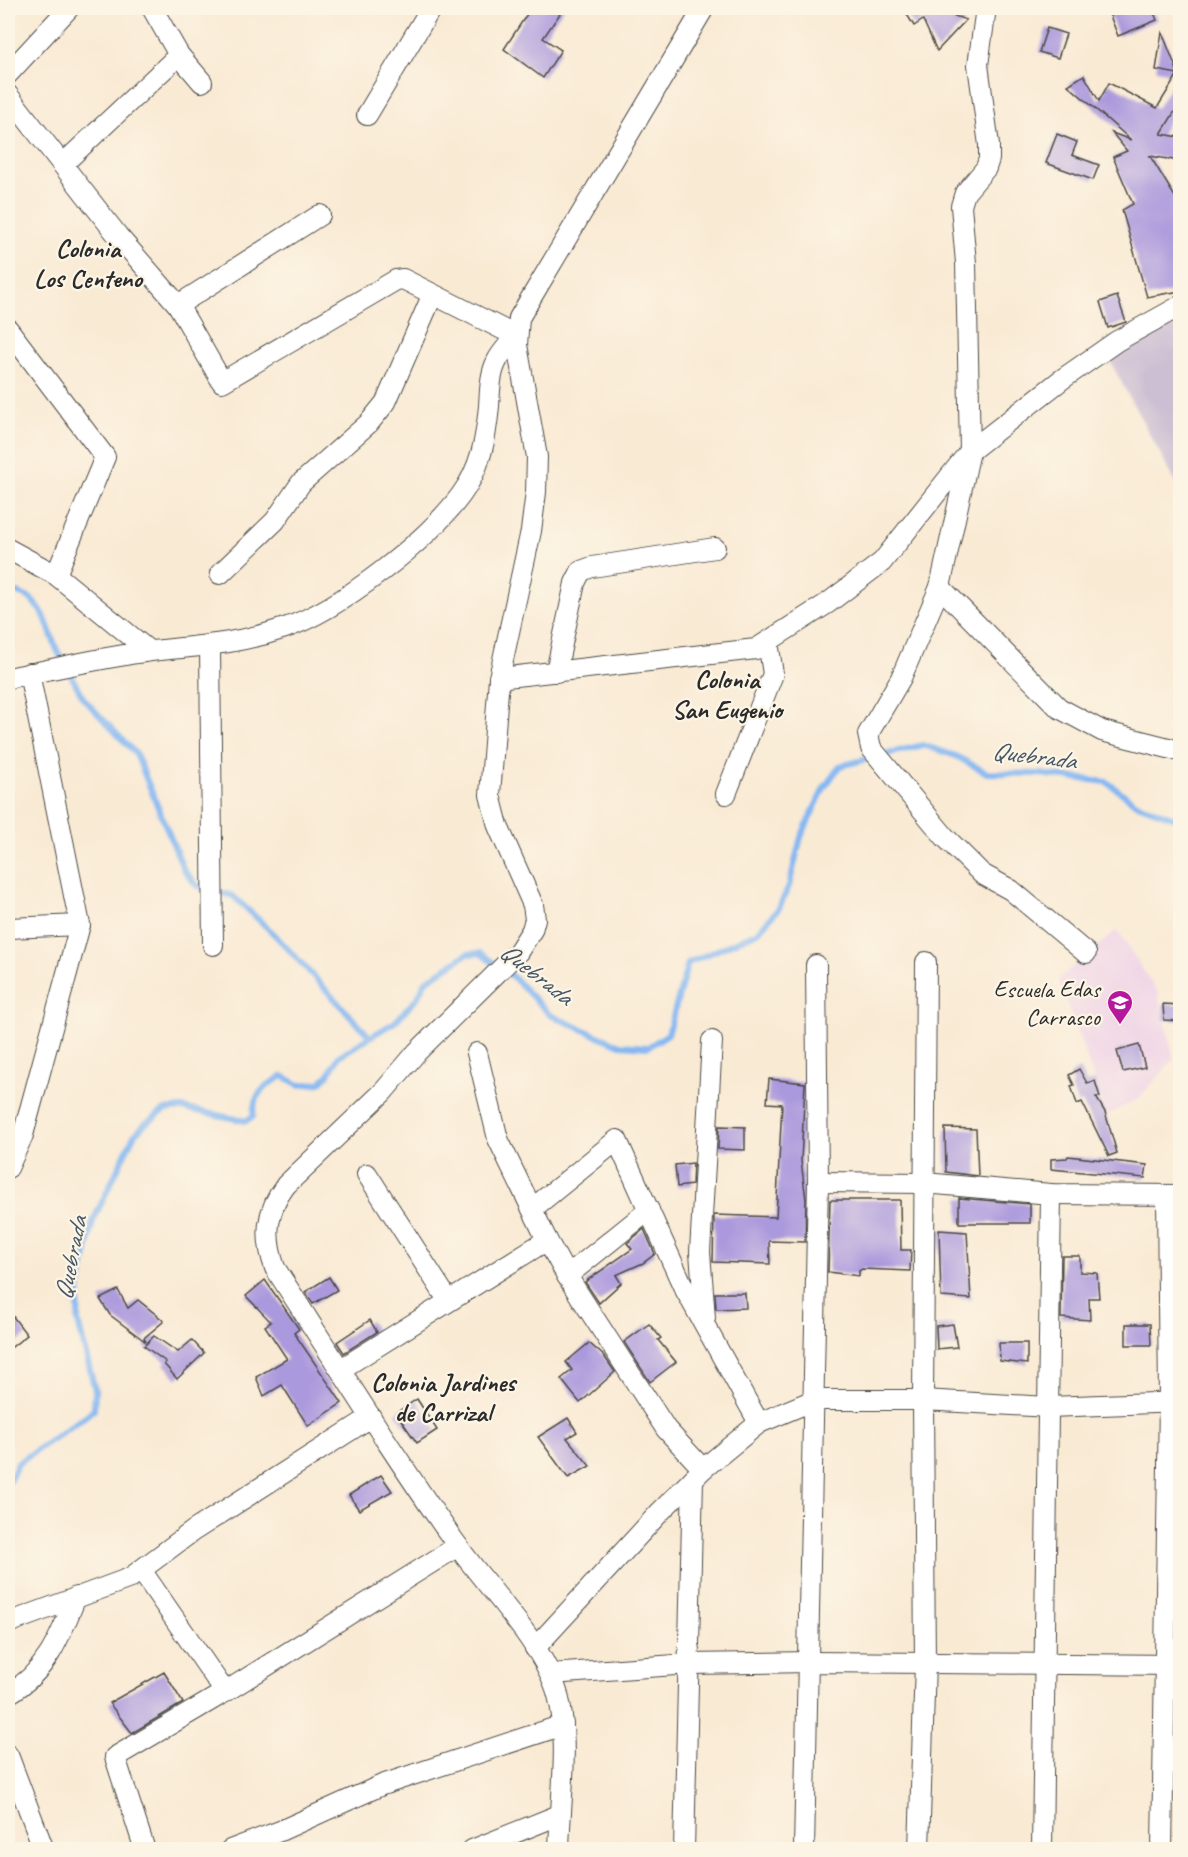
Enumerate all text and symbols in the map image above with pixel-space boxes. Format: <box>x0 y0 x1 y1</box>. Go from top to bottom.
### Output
district label: Colonia Los Centeno <box>34 232 144 295</box>
district label: Colonia San Eugenio <box>672 663 785 726</box>
water label: Quebrada <box>990 734 1080 777</box>
water label: Quebrada <box>493 935 582 1014</box>
place label: Escuela Edas Carrasco <box>994 974 1102 1032</box>
school or university icon: Escuela Edas Carrasco <box>1105 988 1135 1026</box>
water label: Quebrada <box>46 1211 95 1302</box>
district label: Colonia Jardines de Carrizal <box>371 1366 518 1429</box>

